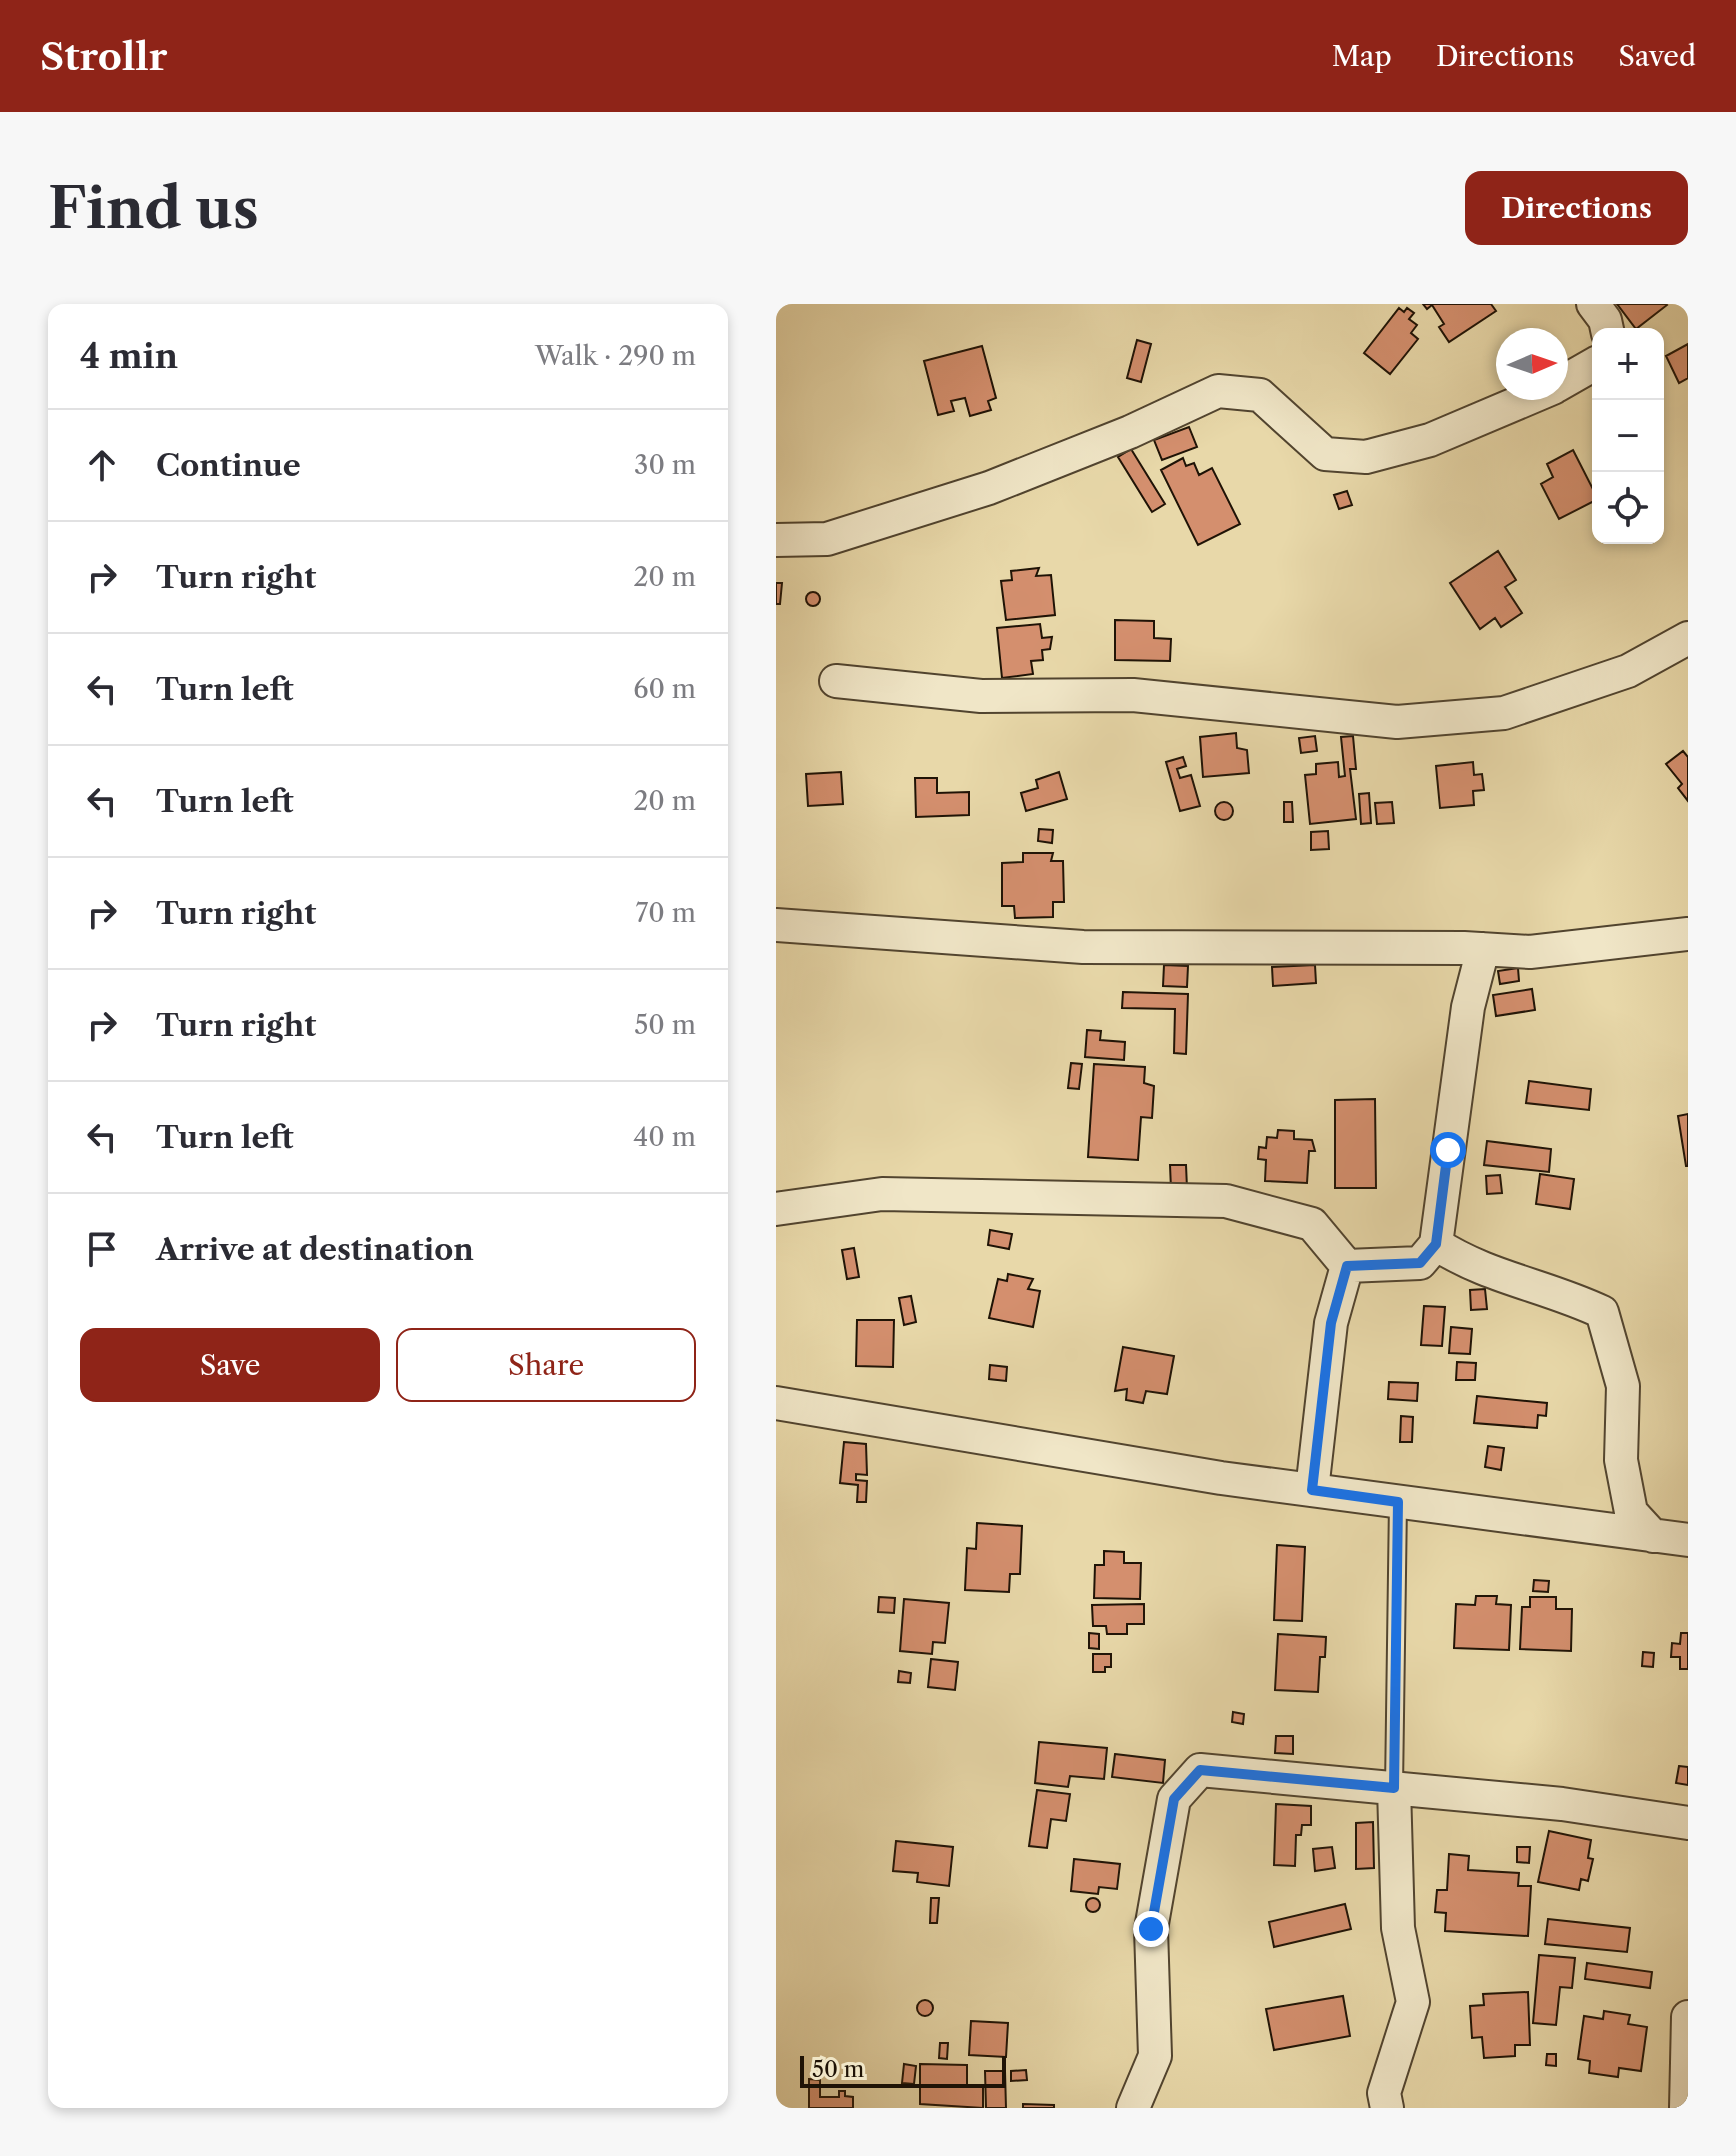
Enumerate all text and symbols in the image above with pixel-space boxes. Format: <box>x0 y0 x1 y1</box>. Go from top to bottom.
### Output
text: Strollr <box>40 33 167 80</box>
text: Map <box>1332 39 1392 73</box>
text: Directions <box>1436 39 1574 73</box>
text: Saved <box>1618 39 1696 73</box>
button: Directions <box>1465 171 1688 245</box>
text: Find us <box>48 174 259 243</box>
north arrow <box>1496 328 1568 400</box>
map controls <box>1592 328 1664 544</box>
button: + <box>1592 328 1664 400</box>
text: 4 min <box>80 335 178 377</box>
text: Walk · 290 m <box>535 340 696 372</box>
button: − <box>1592 400 1664 472</box>
icon: ahead <box>80 443 124 487</box>
text: Continue <box>156 447 301 484</box>
text: 30 m <box>634 449 696 481</box>
button: locate <box>1592 472 1664 544</box>
icon: right <box>80 555 124 599</box>
text: Turn right <box>156 559 316 596</box>
text: 20 m <box>633 561 696 593</box>
icon: left <box>80 667 124 711</box>
text: Turn left <box>156 671 293 708</box>
text: 60 m <box>633 673 696 705</box>
icon: left <box>80 779 124 823</box>
text: Turn left <box>156 783 293 820</box>
text: 20 m <box>633 785 696 817</box>
icon: right <box>80 891 124 935</box>
text: Turn right <box>156 895 316 932</box>
text: 70 m <box>636 897 696 929</box>
icon: right <box>80 1003 124 1047</box>
text: Turn right <box>156 1007 316 1044</box>
text: 50 m <box>634 1009 696 1041</box>
icon: left <box>80 1115 124 1159</box>
text: Turn left <box>156 1119 293 1156</box>
text: 40 m <box>633 1121 696 1153</box>
route start <box>1430 1132 1466 1168</box>
icon: arrive <box>80 1227 124 1271</box>
text: Arrive at destination <box>156 1231 474 1268</box>
button: Save <box>80 1328 380 1402</box>
button: Share <box>396 1328 696 1402</box>
route end <box>1133 1911 1169 1947</box>
scale bar <box>800 2052 1006 2088</box>
text: 50 m <box>812 2056 864 2083</box>

